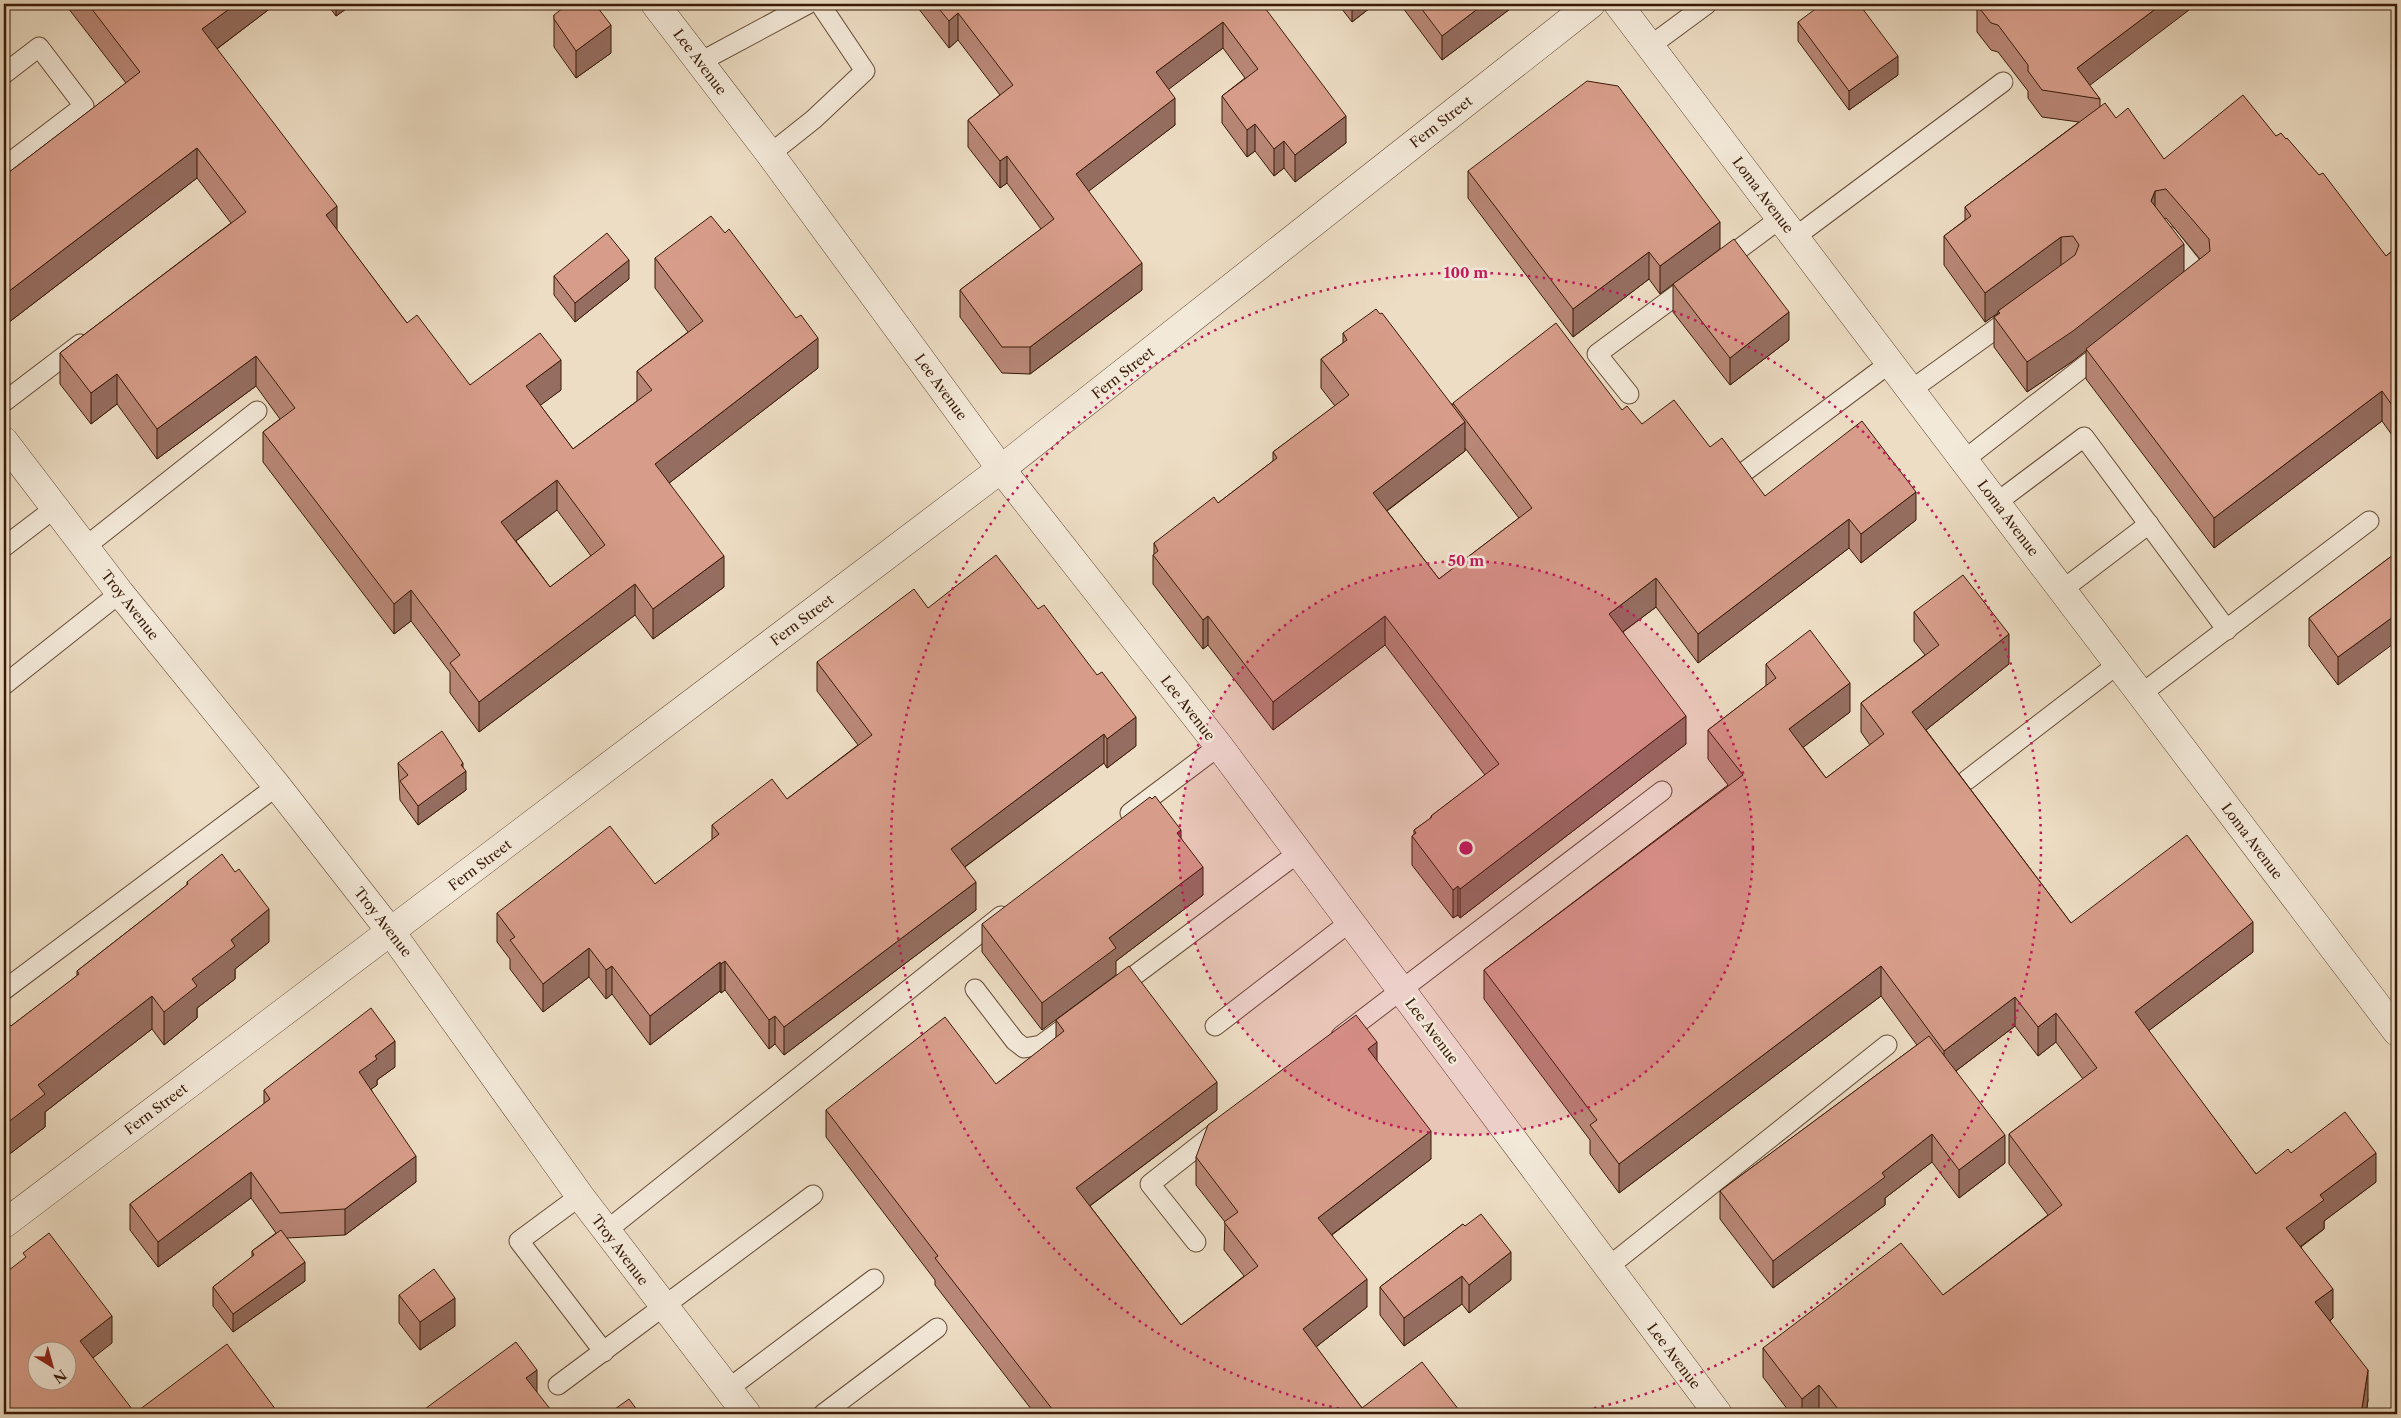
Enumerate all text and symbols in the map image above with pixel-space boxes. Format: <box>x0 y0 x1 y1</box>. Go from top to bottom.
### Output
street label: Lee Avenue <box>669 26 731 99</box>
street label: Fern Street <box>1406 92 1476 152</box>
street label: Loma Avenue <box>1728 153 1798 237</box>
text: 100 m <box>1444 263 1488 282</box>
street label: Fern Street <box>1088 343 1158 403</box>
street label: Lee Avenue <box>911 350 971 424</box>
street label: Loma Avenue <box>1973 476 2043 560</box>
text: 50 m <box>1448 551 1484 570</box>
street label: Troy Avenue <box>97 566 163 644</box>
street label: Fern Street <box>767 590 837 650</box>
street label: Lee Avenue <box>1157 672 1219 744</box>
street label: Loma Avenue <box>2217 799 2287 883</box>
street label: Fern Street <box>445 835 515 895</box>
centre of rings <box>1457 839 1475 857</box>
street label: Troy Avenue <box>350 883 416 961</box>
street label: Lee Avenue <box>1401 995 1463 1068</box>
street label: Fern Street <box>121 1079 191 1139</box>
street label: Troy Avenue <box>588 1211 653 1289</box>
street label: Lee Avenue <box>1643 1320 1705 1393</box>
north arrow <box>28 1340 78 1390</box>
text: N <box>50 1366 70 1387</box>

